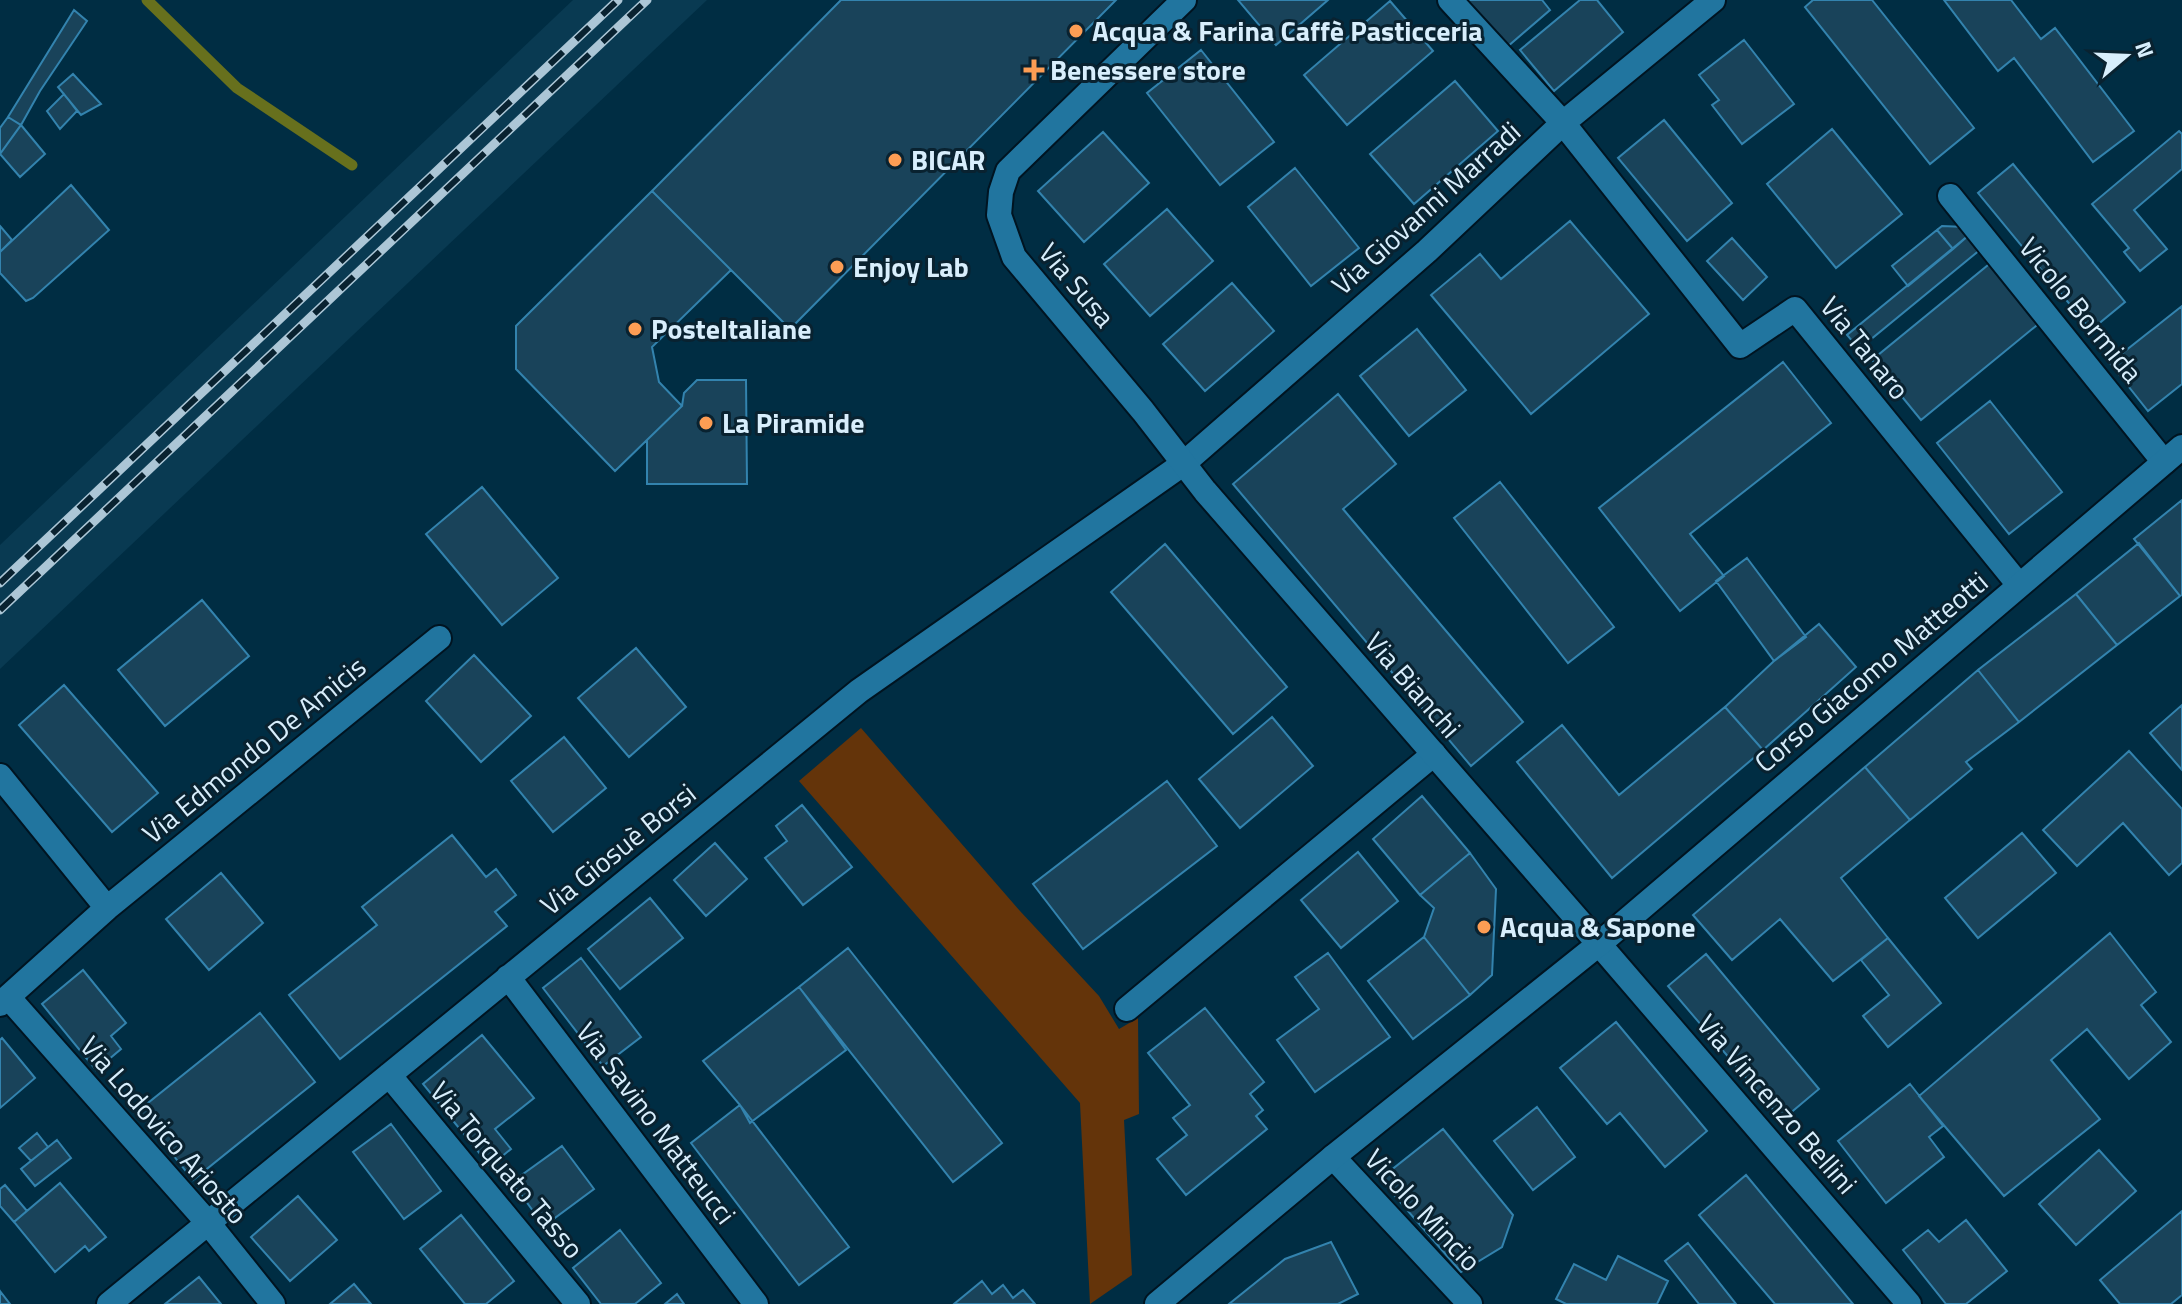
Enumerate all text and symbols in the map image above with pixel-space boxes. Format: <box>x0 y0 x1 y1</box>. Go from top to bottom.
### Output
place label: Acqua & Farina Caffè Pasticceria <box>1092 9 1483 52</box>
north arrow <box>2086 16 2166 96</box>
marker: Acqua & Farina Caffè Pasticceria <box>1067 22 1085 40</box>
text: N <box>2126 37 2163 62</box>
place label: Benessere store <box>1050 48 1246 91</box>
marker: Benessere store <box>1025 61 1043 79</box>
street label: Via Giovanni Marradi <box>1321 111 1530 305</box>
place label: BICAR <box>911 138 985 181</box>
marker: BICAR <box>886 151 904 169</box>
street label: Vicolo Bormida <box>2009 227 2154 392</box>
street label: Via Susa <box>1029 233 1126 337</box>
place label: Enjoy Lab <box>853 245 969 288</box>
marker: Enjoy Lab <box>828 258 846 276</box>
street label: Via Tanaro <box>1810 287 1921 409</box>
place label: PosteItaliane <box>651 307 811 350</box>
marker: PosteItaliane <box>626 320 644 338</box>
place label: La Piramide <box>722 401 865 444</box>
marker: La Piramide <box>697 414 715 432</box>
street label: Corso Giacomo Matteotti <box>1744 561 1997 783</box>
street label: Via Bianchi <box>1355 622 1472 747</box>
street label: Via Edmondo De Amicis <box>132 646 375 854</box>
street label: Via Giosuè Borsi <box>530 772 705 925</box>
place label: Acqua & Sapone <box>1500 905 1696 948</box>
marker: Acqua & Sapone <box>1475 918 1493 936</box>
street label: Via Vincenzo Bellini <box>1687 1004 1868 1203</box>
street label: Via Savino Matteucci <box>566 1012 747 1233</box>
street label: Via Lodovico Ariosto <box>70 1026 259 1233</box>
street label: Via Torquato Tasso <box>420 1071 595 1268</box>
street label: Vicolo Mincio <box>1355 1139 1492 1281</box>

